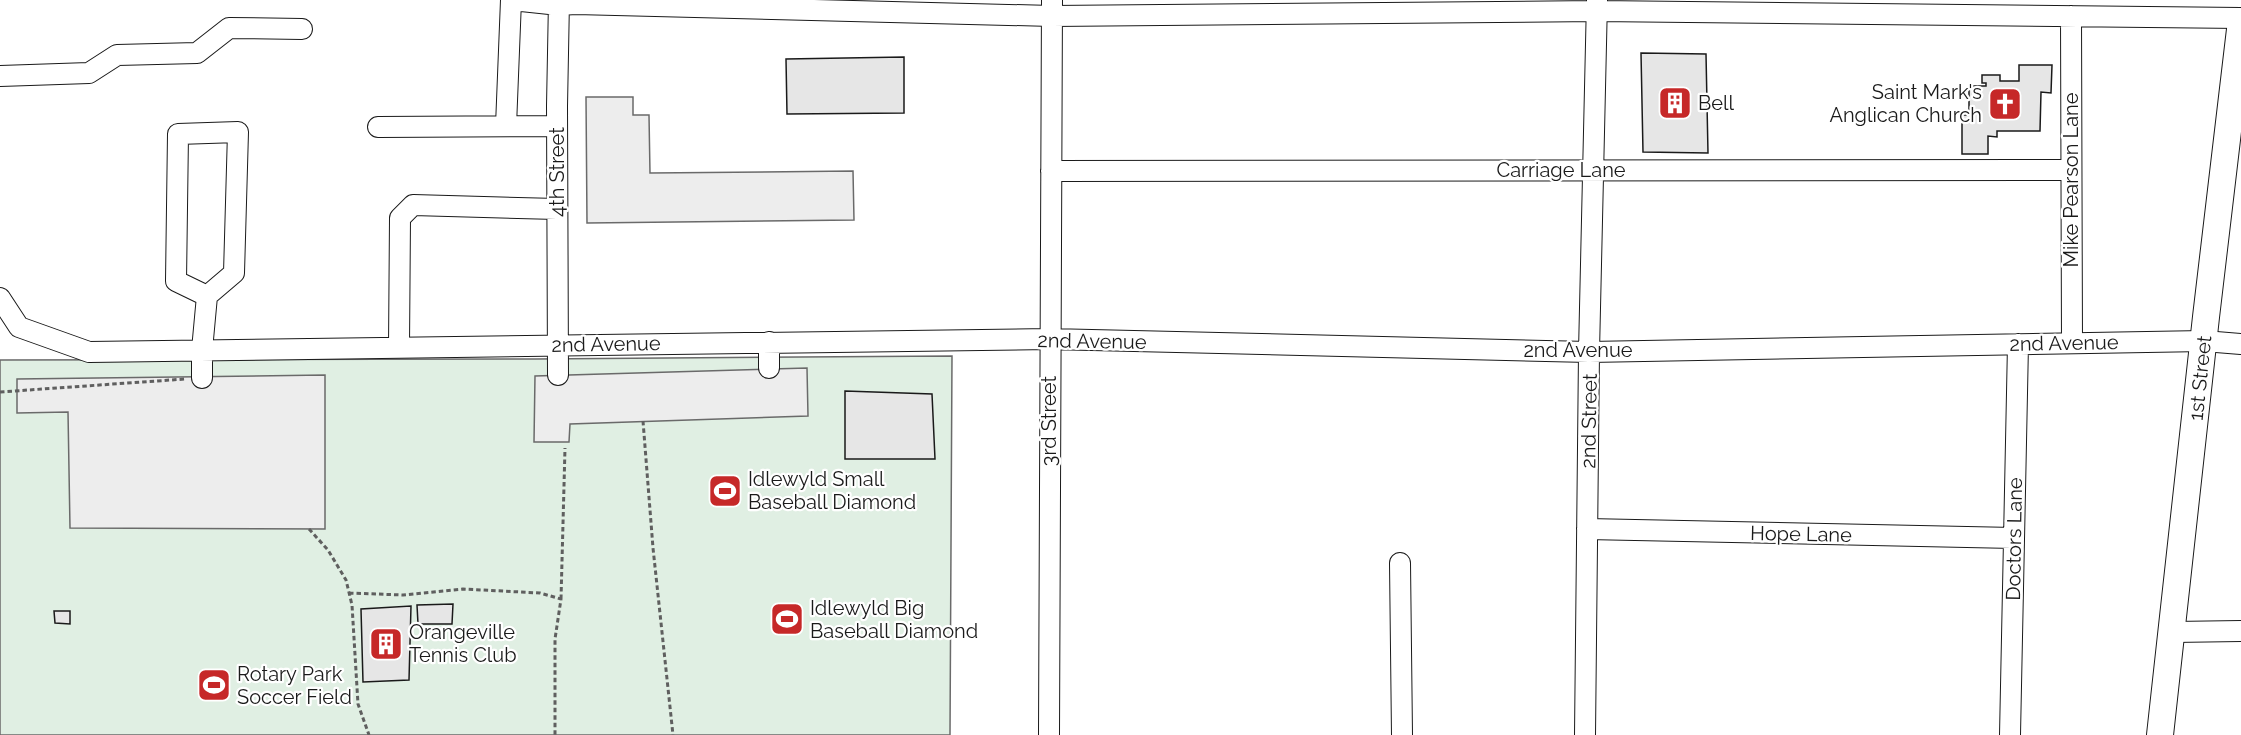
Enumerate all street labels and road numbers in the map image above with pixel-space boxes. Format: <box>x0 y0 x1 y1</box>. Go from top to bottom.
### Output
street label: Mike Pearson Lane <box>2059 92 2083 268</box>
street label: 4th Street <box>545 127 569 217</box>
street label: Carriage Lane <box>1496 158 1626 182</box>
street label: 2nd Avenue <box>1037 328 1147 354</box>
street label: 2nd Avenue <box>2009 330 2119 356</box>
street label: 2nd Avenue <box>551 331 661 357</box>
street label: 1st Street <box>2184 334 2216 422</box>
street label: 2nd Avenue <box>1523 338 1633 362</box>
street label: 2nd Street <box>1576 373 1602 469</box>
street label: 3rd Street <box>1037 376 1061 466</box>
street label: Doctors Lane <box>2001 477 2027 601</box>
street label: Hope Lane <box>1750 521 1852 547</box>

